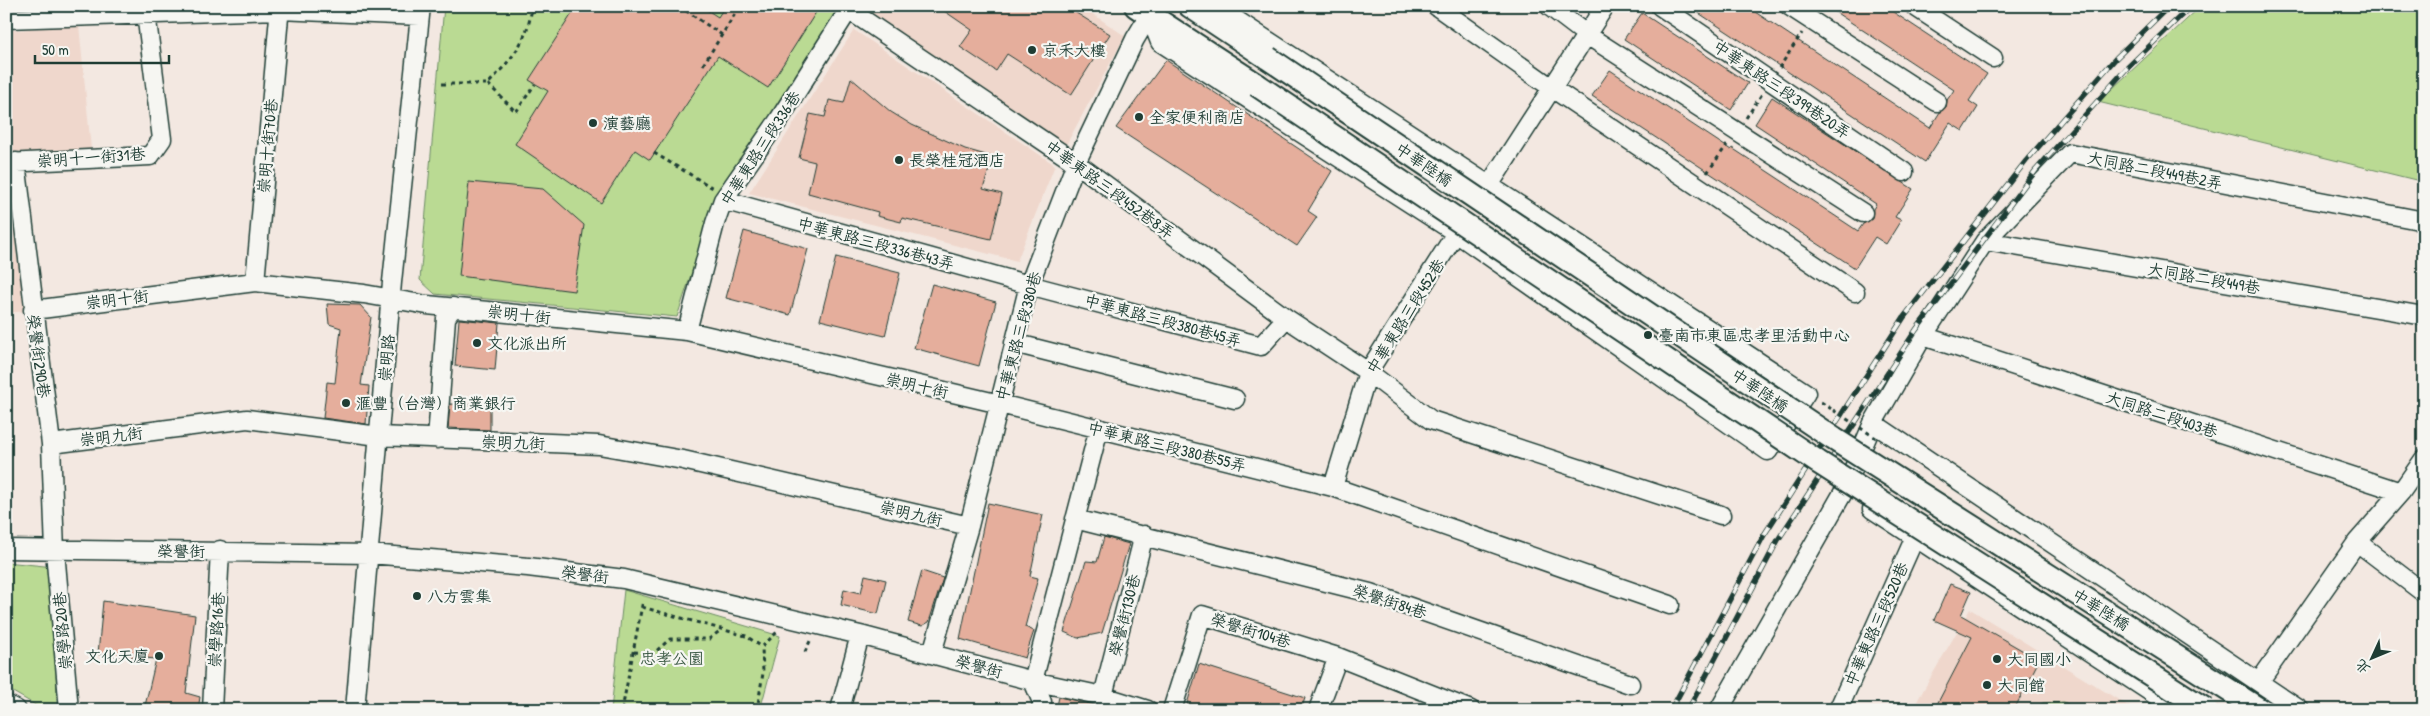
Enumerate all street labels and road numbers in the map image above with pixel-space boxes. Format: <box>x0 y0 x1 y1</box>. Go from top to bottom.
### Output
street label: 中華東路三段399巷20弄 <box>1709 35 1855 143</box>
street label: 中華東路三段336巷 <box>715 86 805 210</box>
street label: 崇明十街70巷 <box>252 98 282 194</box>
street label: 中華東路三段452巷8弄 <box>1041 134 1179 244</box>
street label: 中華陸橋 <box>1391 137 1457 191</box>
street label: 崇明十一街31巷 <box>36 142 146 172</box>
street label: 大同路二段449巷2弄 <box>2085 146 2225 194</box>
street label: 中華東路三段336巷43弄 <box>795 211 957 275</box>
street label: 中華東路三段452巷 <box>1361 254 1449 378</box>
street label: 大同路二段449巷 <box>2146 257 2262 299</box>
street label: 中華東路三段380巷 <box>990 269 1046 403</box>
street label: 崇明十街 <box>84 284 150 314</box>
street label: 中華東路三段380巷45弄 <box>1082 288 1244 352</box>
street label: 崇明十街 <box>486 300 552 328</box>
street label: 榮譽街290巷 <box>22 313 56 399</box>
street label: 崇明路 <box>373 333 399 383</box>
street label: 中華陸橋 <box>1727 363 1793 417</box>
street label: 崇明十街 <box>883 367 951 403</box>
street label: 大同路二段403巷 <box>2103 386 2221 442</box>
street label: 中華東路三段380巷55弄 <box>1085 416 1249 476</box>
street label: 崇明九街 <box>78 421 144 451</box>
street label: 崇明九街 <box>481 430 545 454</box>
street label: 崇明九街 <box>877 495 945 531</box>
street label: 榮譽街 <box>157 540 205 562</box>
street label: 中華東路三段520巷 <box>1839 559 1913 689</box>
street label: 榮譽街 <box>560 560 610 588</box>
street label: 榮譽街130巷 <box>1103 572 1145 658</box>
street label: 榮譽街84巷 <box>1350 579 1430 623</box>
street label: 中華陸橋 <box>2068 583 2134 635</box>
street label: 崇學路20巷 <box>48 591 76 671</box>
street label: 崇學路16巷 <box>203 591 229 669</box>
street label: 榮譽街104巷 <box>1208 607 1294 653</box>
street label: 榮譽街 <box>953 649 1005 683</box>

